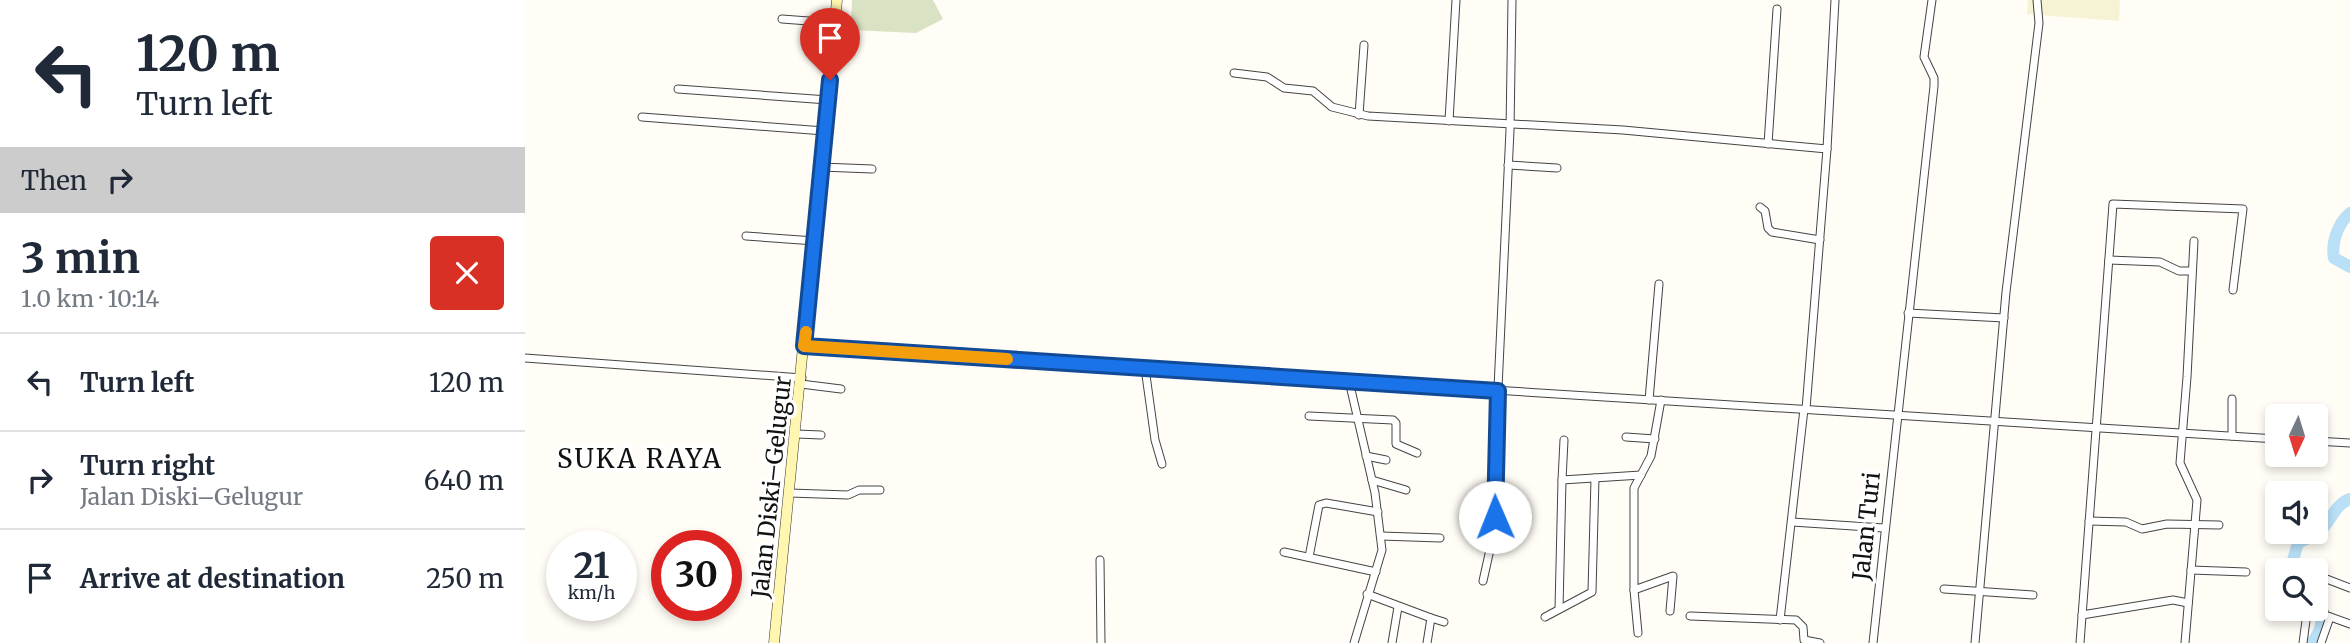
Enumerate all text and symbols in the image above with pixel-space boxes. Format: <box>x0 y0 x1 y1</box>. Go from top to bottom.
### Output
pin <box>800 8 860 80</box>
icon: arrive <box>811 19 849 57</box>
text: 120 m <box>136 23 280 84</box>
icon: left <box>21 28 112 119</box>
text: Turn left <box>136 84 273 124</box>
icon: right <box>101 161 139 199</box>
text: Then <box>21 164 87 197</box>
text: 3 min <box>21 232 140 284</box>
button: close <box>430 236 504 310</box>
text: 1.0 km · 10:14 <box>21 284 159 313</box>
icon: left <box>21 363 59 401</box>
text: Turn left <box>80 366 194 399</box>
text: 120 m <box>429 366 504 399</box>
street label: Jalan Diski–Gelugur <box>745 375 797 600</box>
north arrow <box>2265 404 2327 467</box>
map controls <box>2265 404 2328 621</box>
district label: SUKA RAYA <box>557 442 723 475</box>
text: Turn right <box>80 449 215 482</box>
icon: right <box>21 461 59 499</box>
text: 640 m <box>424 464 504 497</box>
street label: Jalan Turi <box>1846 470 1886 583</box>
position arrow <box>1458 480 1532 554</box>
button: sound <box>2265 481 2328 544</box>
text: Jalan Diski–Gelugur <box>80 482 303 511</box>
speed limit sign: 30 <box>651 530 742 621</box>
text: 21 <box>574 544 609 588</box>
button: search <box>2265 558 2328 621</box>
icon: arrive <box>21 559 59 597</box>
text: Arrive at destination <box>80 562 345 595</box>
text: 250 m <box>426 562 504 595</box>
text: km/h <box>568 581 615 604</box>

